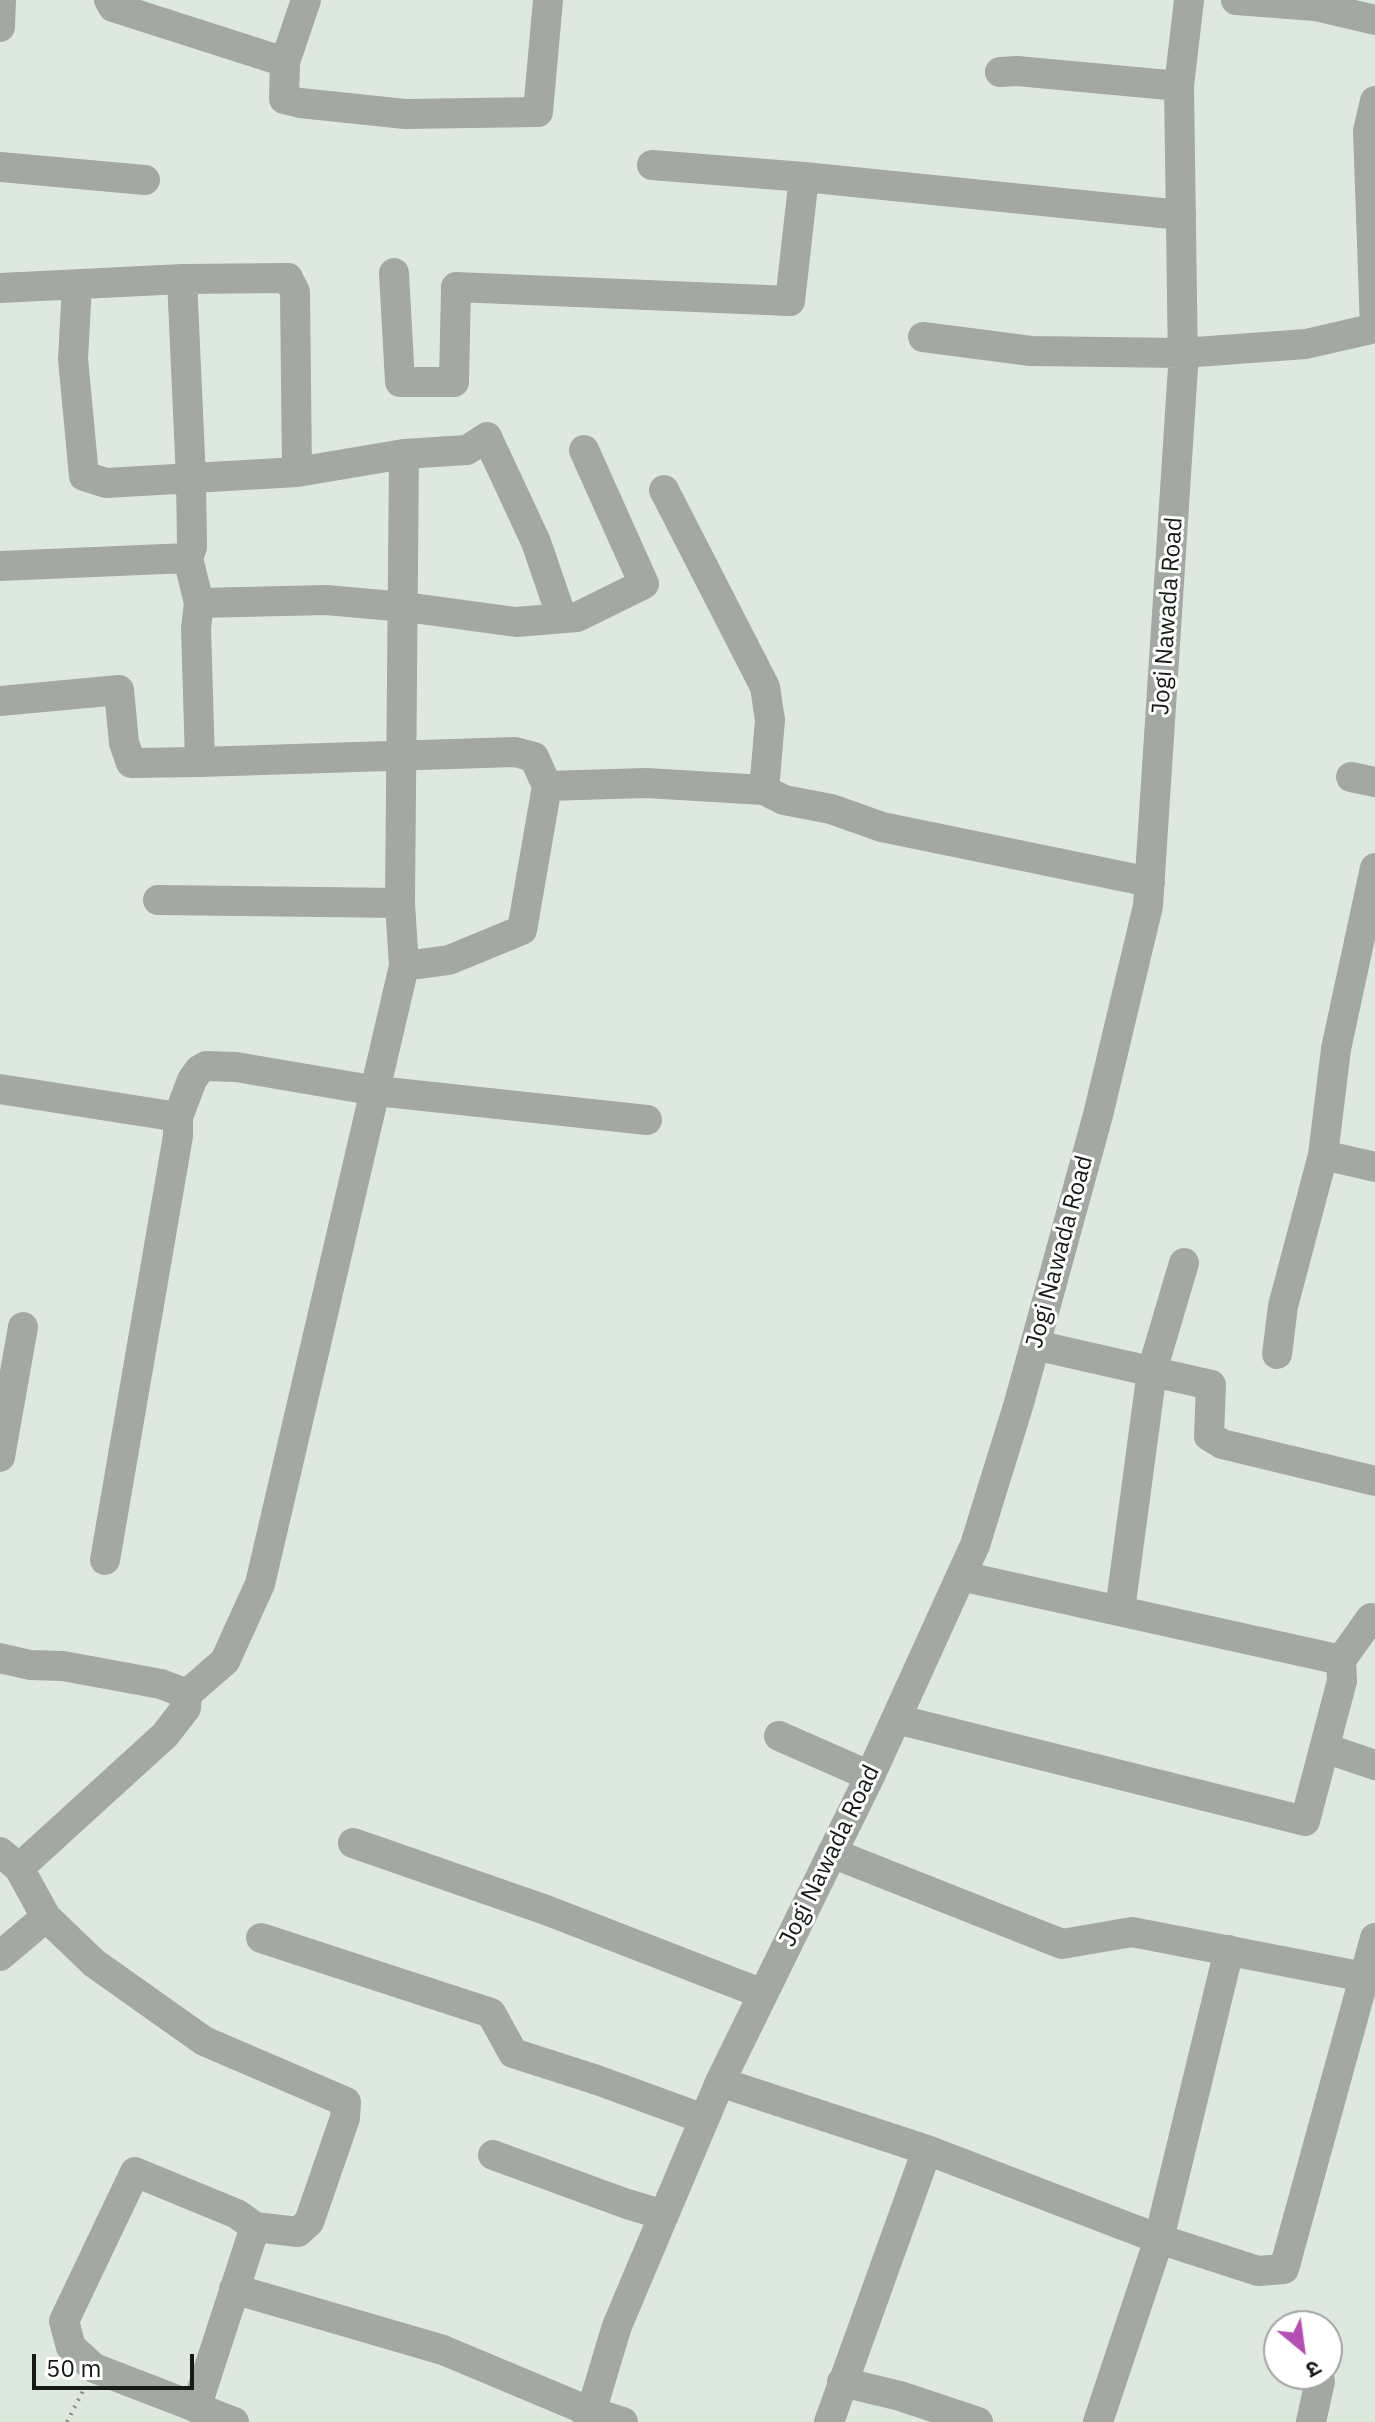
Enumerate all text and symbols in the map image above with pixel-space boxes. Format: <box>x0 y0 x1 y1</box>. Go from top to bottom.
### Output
street label: Jogi Nawada Road <box>1147 516 1189 716</box>
street label: Jogi Nawada Road <box>1020 1152 1100 1352</box>
street label: Jogi Nawada Road <box>774 1761 886 1951</box>
north arrow <box>1263 2310 1343 2390</box>
scale bar <box>36 2338 198 2388</box>
text: 50 m <box>46 2352 101 2384</box>
text: उ <box>1301 2354 1327 2385</box>

